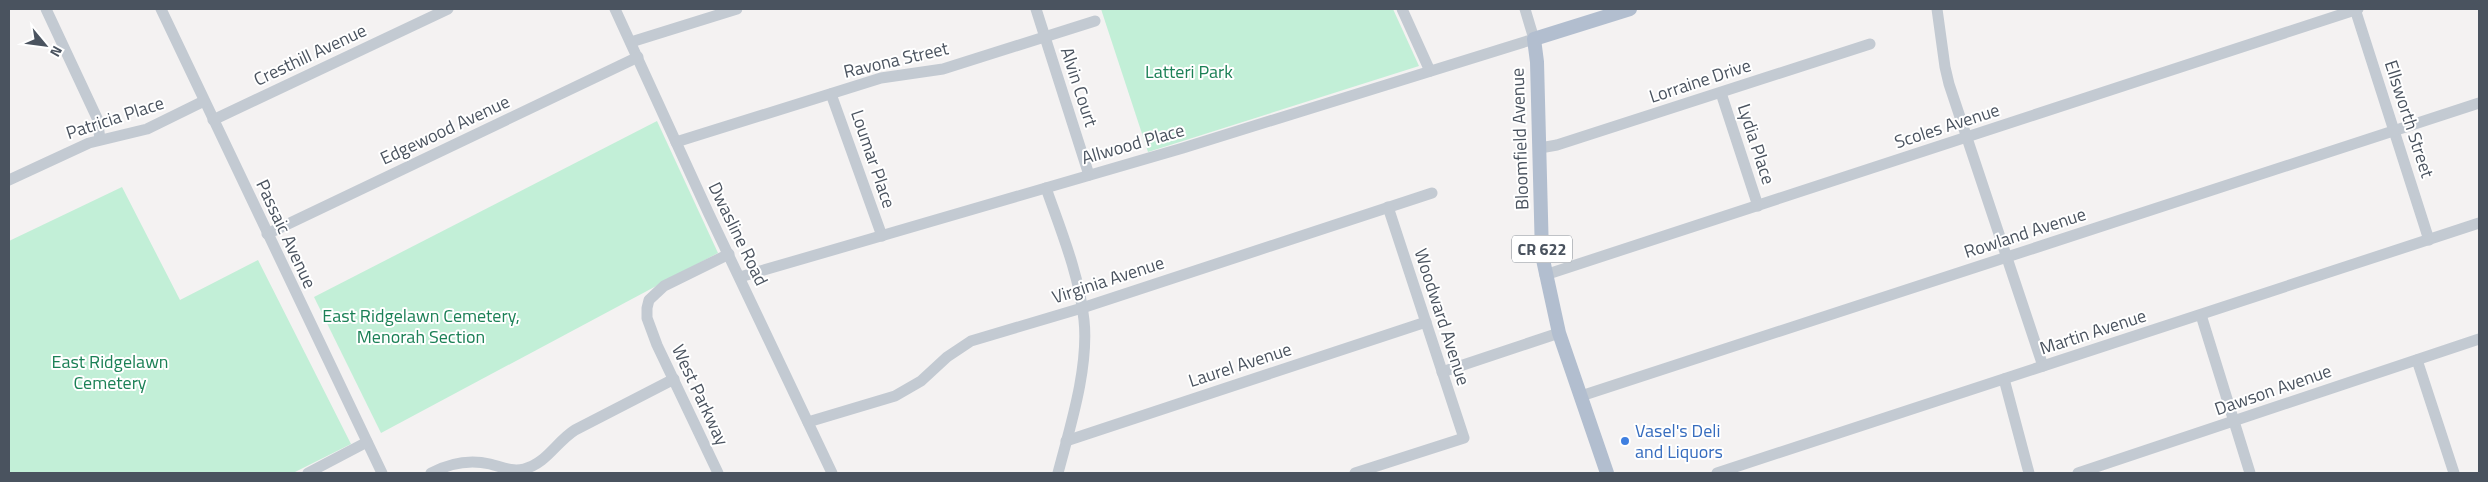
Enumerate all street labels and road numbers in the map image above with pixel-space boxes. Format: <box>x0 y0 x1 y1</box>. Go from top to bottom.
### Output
street label: Cresthill Avenue <box>249 17 371 93</box>
street label: Ravona Street <box>841 34 952 85</box>
street label: Alvin Court <box>1054 44 1105 131</box>
street label: Lorraine Drive <box>1645 51 1754 110</box>
street label: Ellsworth Street <box>2378 57 2441 182</box>
street label: Bloomfield Avenue <box>1504 67 1535 211</box>
street label: Edgewood Avenue <box>376 88 514 171</box>
street label: Patricia Place <box>62 89 167 146</box>
street label: Scoles Avenue <box>1891 96 2003 155</box>
street label: Lydia Place <box>1731 100 1782 188</box>
street label: Loumar Place <box>844 106 903 212</box>
street label: Allwood Place <box>1078 116 1187 171</box>
street label: Passaic Avenue <box>249 175 324 293</box>
street label: Dwasline Road <box>702 177 775 290</box>
street label: Rowland Avenue <box>1960 200 2089 265</box>
road number: CR 622 <box>1512 235 1572 262</box>
street label: Woodward Avenue <box>1408 245 1477 389</box>
street label: Virginia Avenue <box>1048 249 1167 310</box>
street label: Martin Avenue <box>2036 302 2150 361</box>
street label: Laurel Avenue <box>1185 335 1295 394</box>
street label: West Parkway <box>665 340 736 450</box>
street label: Dawson Avenue <box>2211 357 2335 422</box>

